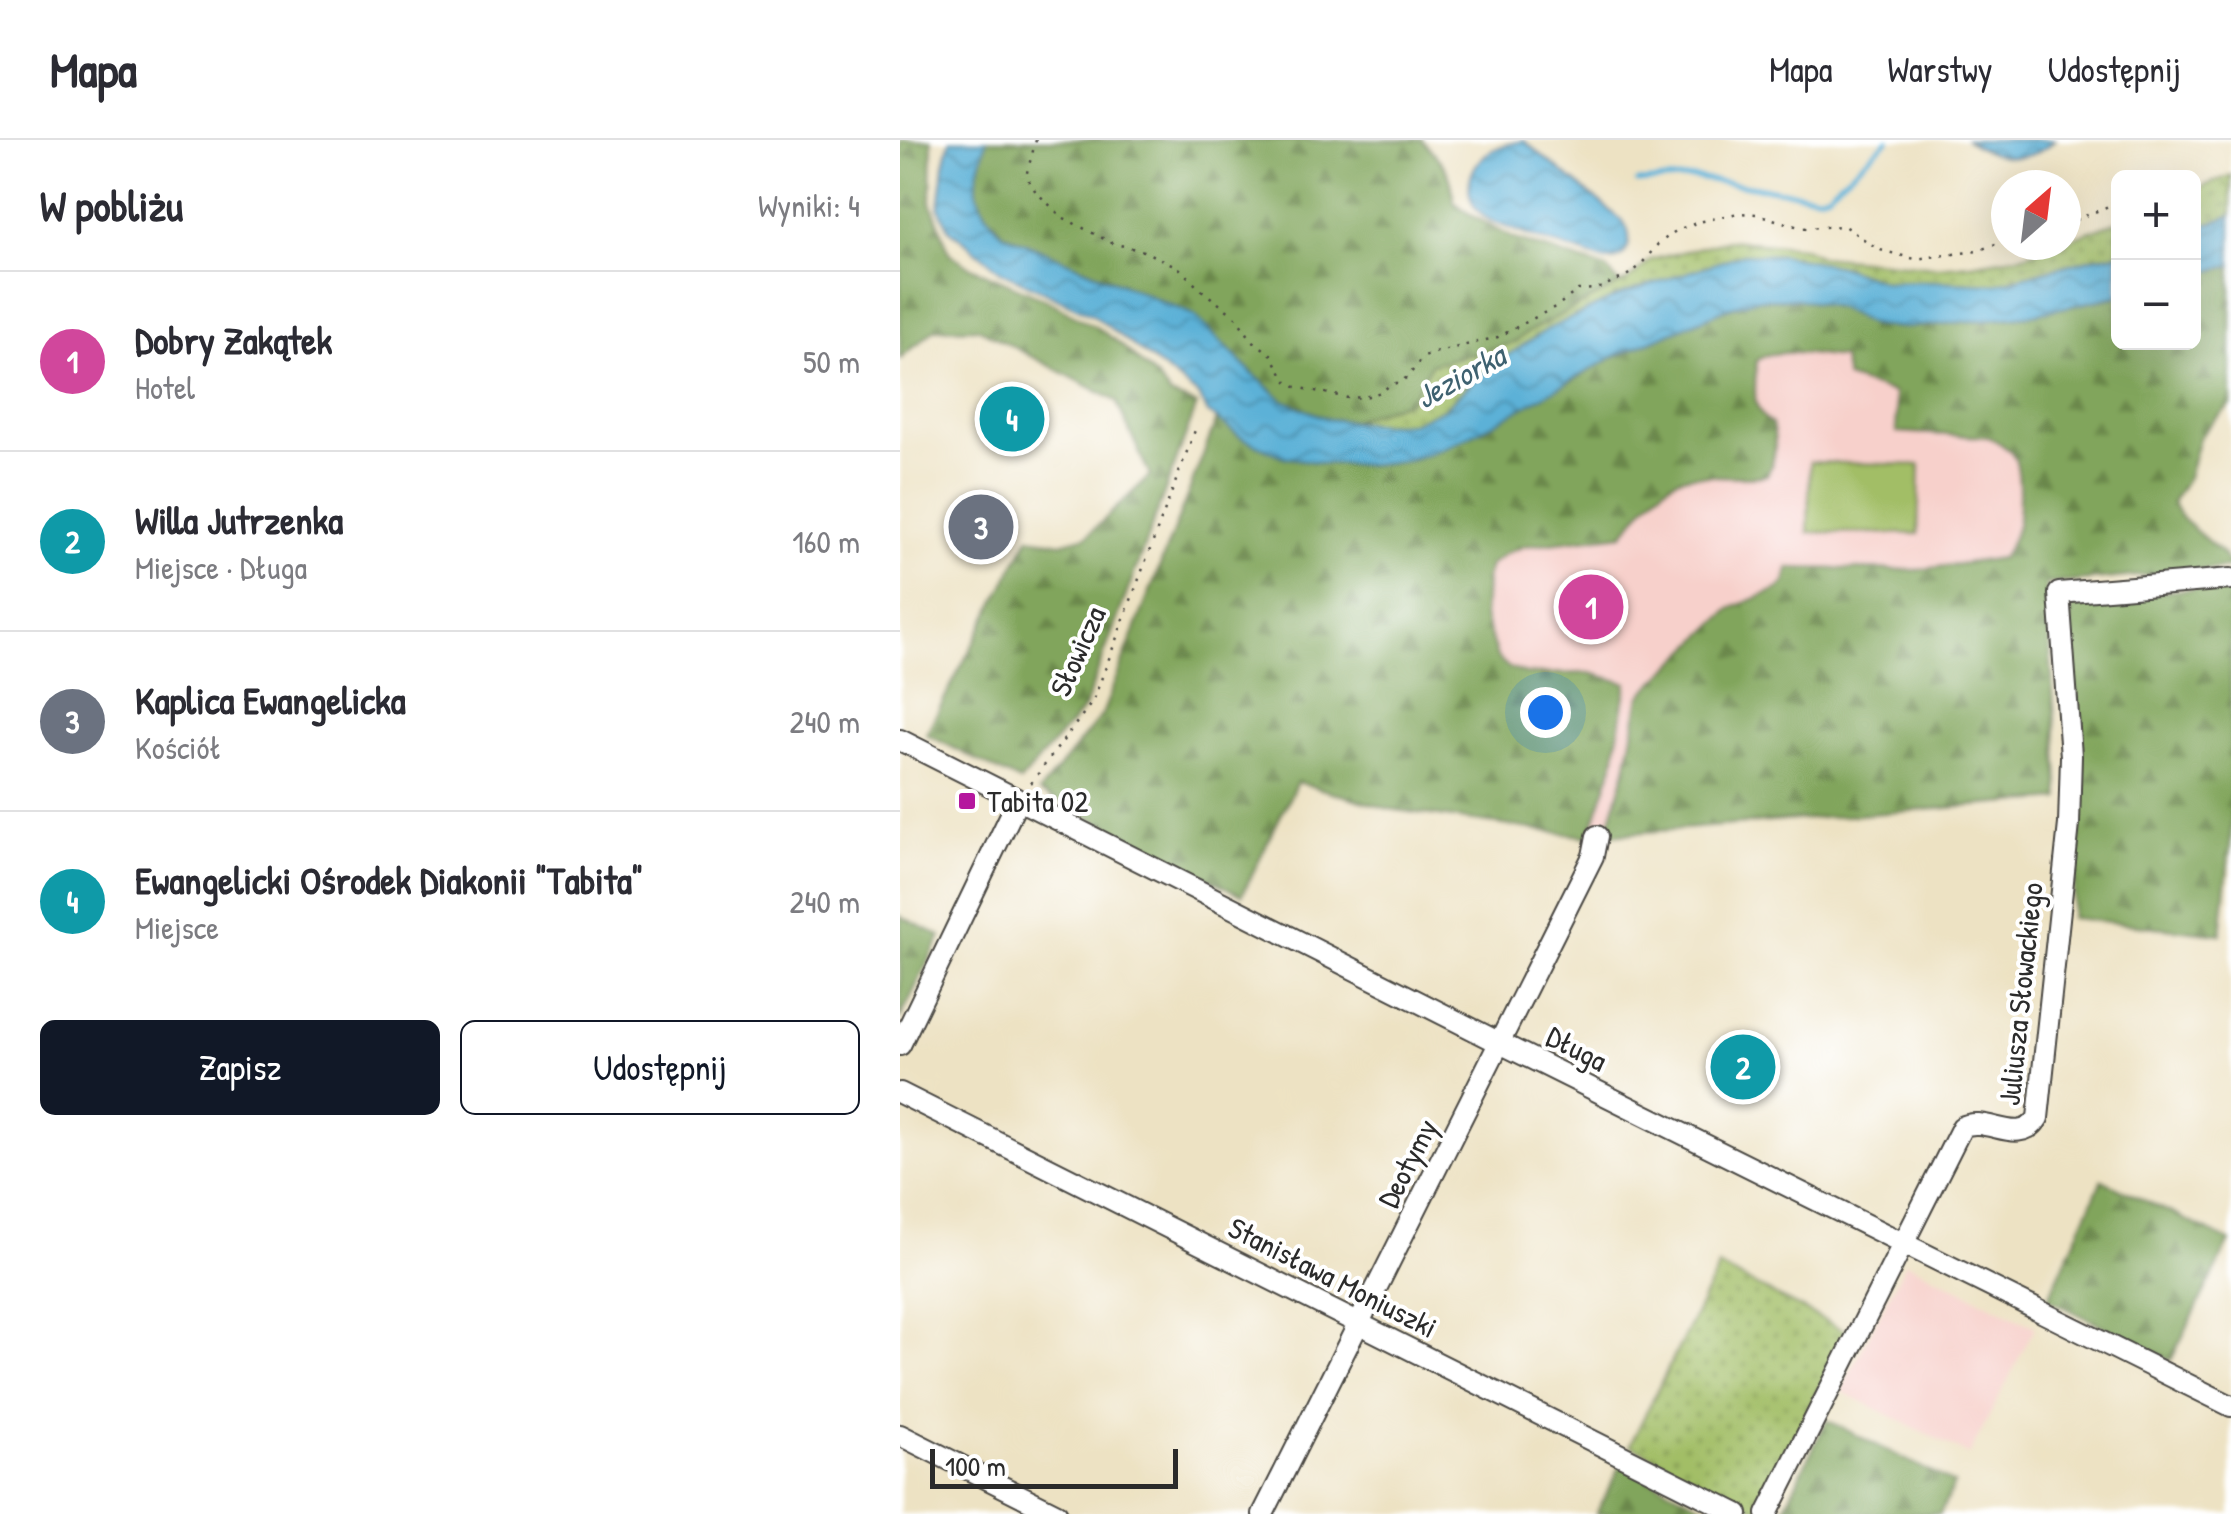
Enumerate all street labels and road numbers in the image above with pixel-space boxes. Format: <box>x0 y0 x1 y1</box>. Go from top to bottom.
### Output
street label: Słowicza <box>1040 600 1115 702</box>
street label: Juliusza Słowackiego <box>1988 881 2052 1107</box>
street label: Długa <box>1540 1016 1614 1080</box>
street label: Deotymy <box>1368 1112 1446 1214</box>
street label: Stanisława Moniuszki <box>1222 1207 1444 1347</box>

